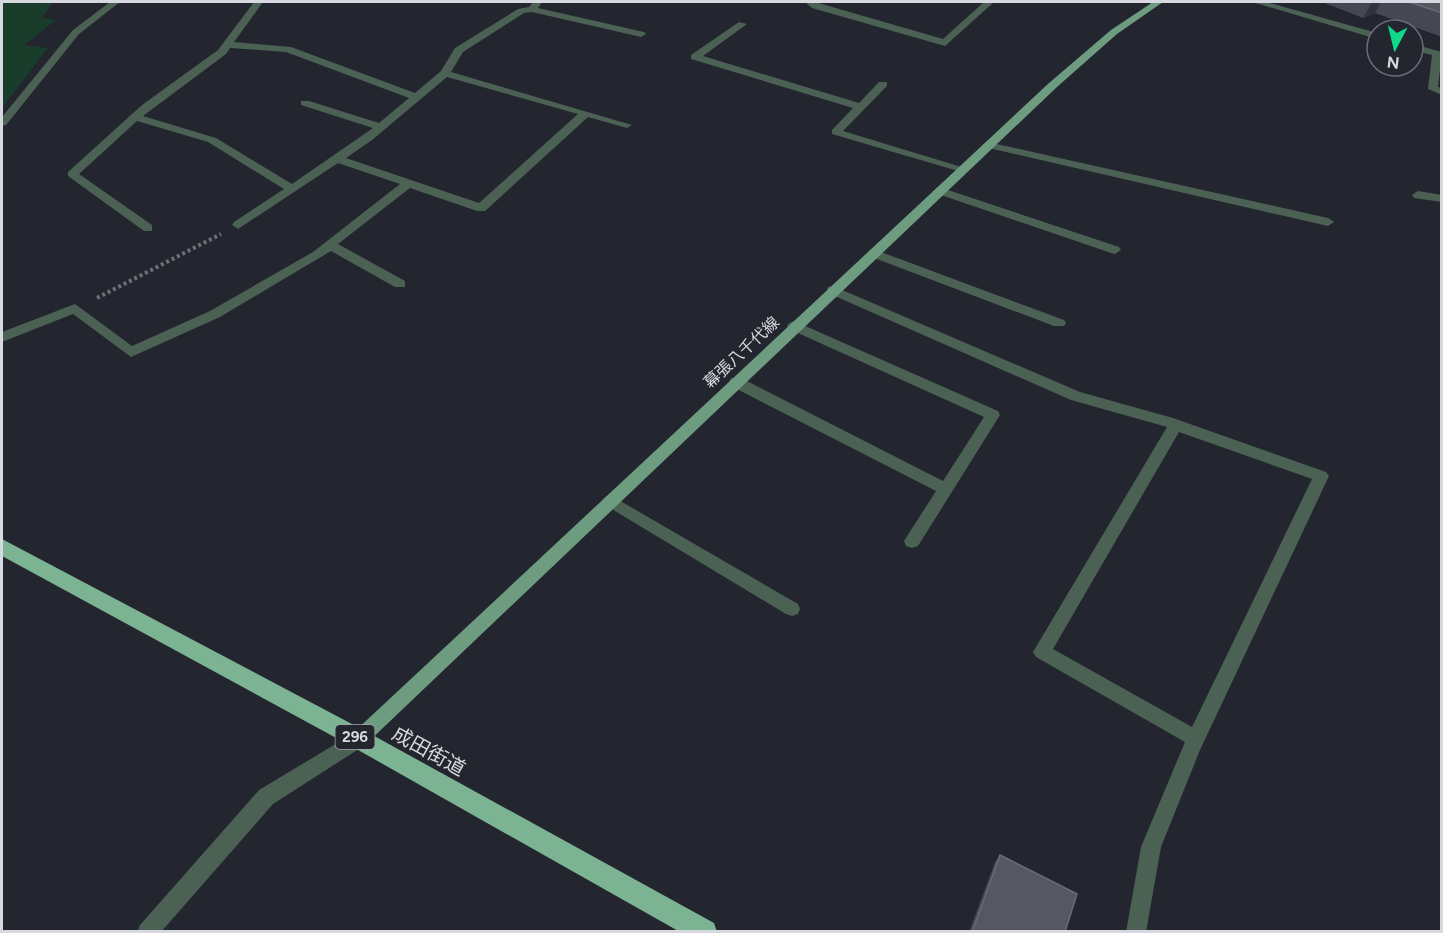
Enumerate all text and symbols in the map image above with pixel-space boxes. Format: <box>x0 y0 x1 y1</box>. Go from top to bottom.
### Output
north arrow <box>1365 18 1425 78</box>
text: N <box>1386 52 1401 73</box>
street label: 幕張八千代線 <box>700 313 783 392</box>
street label: 成田街道 <box>388 721 470 781</box>
road number: 296 <box>336 725 374 749</box>

